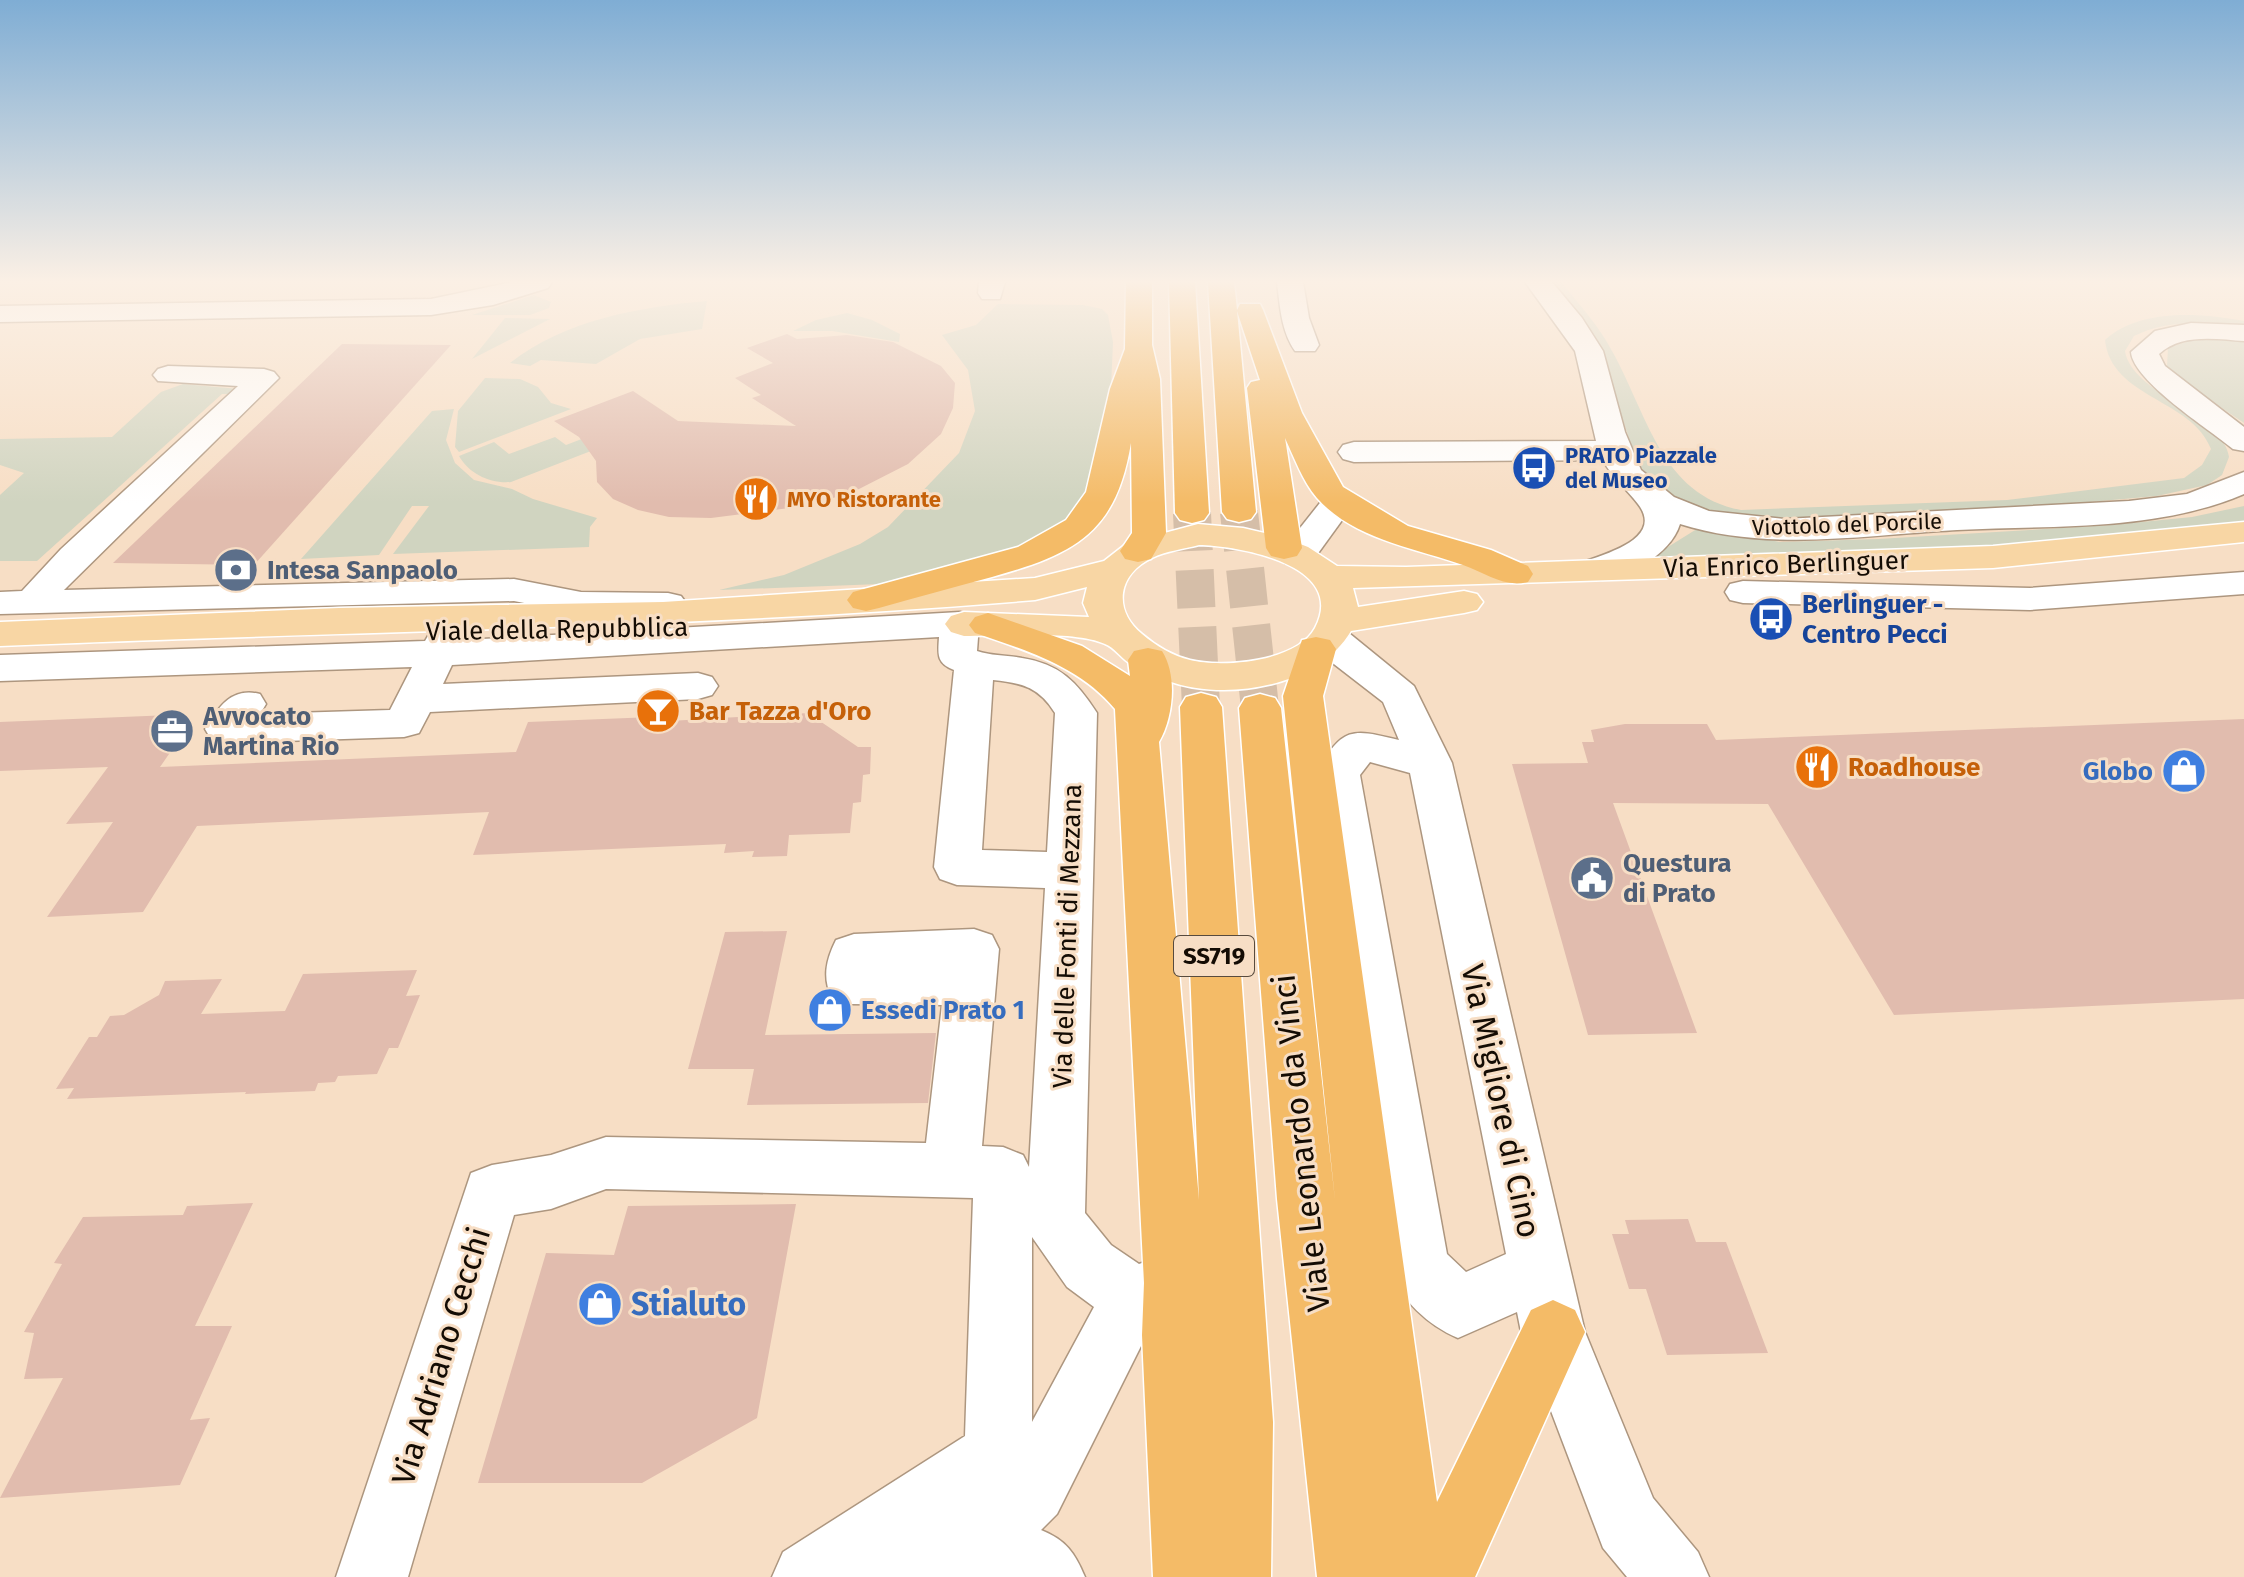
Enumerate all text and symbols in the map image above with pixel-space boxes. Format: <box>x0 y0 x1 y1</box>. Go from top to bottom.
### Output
place label: PRATO Piazzale del Museo <box>1565 442 1717 494</box>
bus stop icon: PRATO Piazzale del Museo <box>1510 444 1558 492</box>
restaurant icon: MYO Ristorante <box>732 475 780 523</box>
place label: MYO Ristorante <box>787 486 941 513</box>
street label: Viottolo del Porcile <box>1752 508 1942 541</box>
street label: Via Enrico Berlinguer <box>1663 545 1909 584</box>
bank icon: Intesa Sanpaolo <box>212 546 260 594</box>
place label: Intesa Sanpaolo <box>267 555 458 586</box>
place label: Berlinguer - Centro Pecci <box>1802 589 1948 650</box>
bus stop icon: Berlinguer - Centro Pecci <box>1747 595 1795 643</box>
street label: Viale della Repubblica <box>426 612 688 647</box>
bar icon: Bar Tazza d'Oro <box>634 687 682 735</box>
place label: Bar Tazza d'Oro <box>689 696 871 727</box>
place label: Avvocato Martina Rio <box>202 701 339 762</box>
office icon: Avvocato Martina Rio <box>148 707 196 755</box>
restaurant icon: Roadhouse <box>1793 743 1841 791</box>
shop icon: Globo <box>2160 747 2208 795</box>
place label: Roadhouse <box>1848 752 1980 783</box>
place label: Globo <box>2083 756 2153 787</box>
street label: Via delle Fonti di Mezzana <box>1047 783 1088 1089</box>
place label: Questura di Prato <box>1623 848 1731 909</box>
public building icon: Questura di Prato <box>1568 854 1616 902</box>
road number: SS719 <box>1174 936 1254 976</box>
street label: Via Migliore di Cino <box>1453 961 1549 1241</box>
street label: Viale Leonardo da Vinci <box>1264 972 1338 1314</box>
shop icon: Essedi Prato 1 <box>806 986 854 1034</box>
place label: Essedi Prato 1 <box>861 995 1025 1026</box>
street label: Via Adriano Cecchi <box>384 1223 498 1489</box>
shop icon: Stialuto <box>576 1280 624 1328</box>
place label: Stialuto <box>631 1285 746 1323</box>

